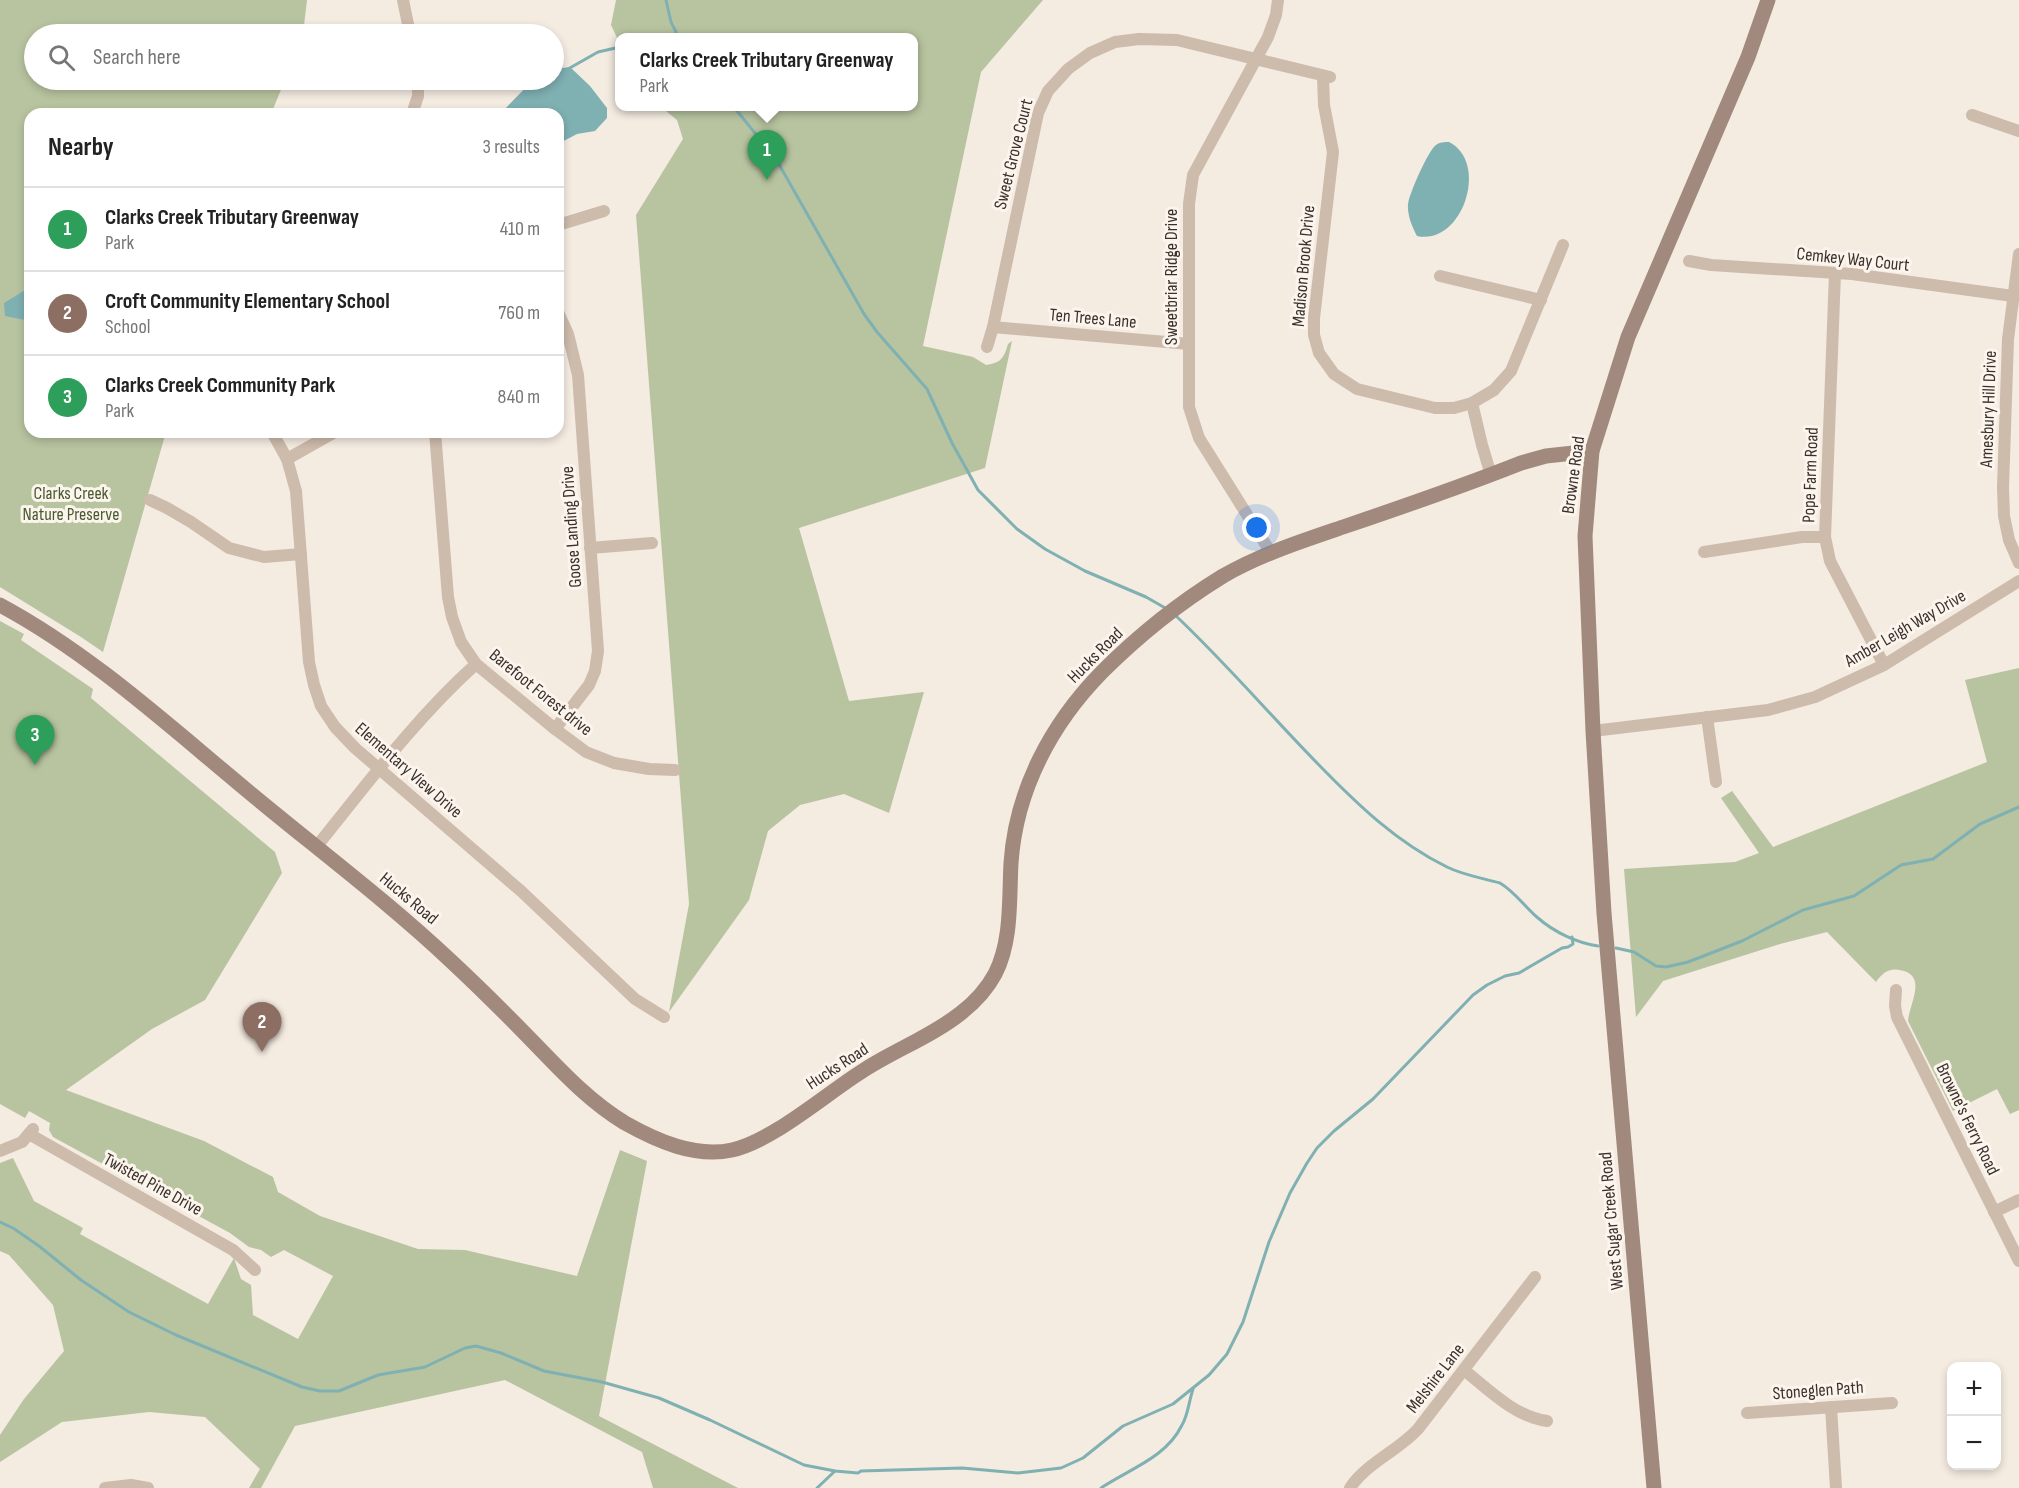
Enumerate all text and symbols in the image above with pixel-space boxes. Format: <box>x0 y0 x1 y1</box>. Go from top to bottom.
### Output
search box <box>24 24 564 90</box>
popup <box>615 33 918 111</box>
icon: search <box>45 41 78 74</box>
text: Search here <box>93 44 180 71</box>
text: Clarks Creek Tributary Greenway <box>640 47 893 74</box>
text: Park <box>640 74 669 98</box>
street label: Sweet Grove Court <box>990 96 1037 212</box>
pin: 1 <box>748 130 786 180</box>
text: Nearby <box>48 132 114 163</box>
text: 3 results <box>483 135 540 159</box>
text: Clarks Creek Tributary Greenway <box>105 204 359 231</box>
street label: Madison Brook Drive <box>1288 204 1319 328</box>
street label: Sweetbriar Ridge Drive <box>1161 209 1182 345</box>
text: 1 <box>64 217 71 241</box>
text: 410 m <box>500 217 540 241</box>
text: Park <box>105 231 134 255</box>
street label: Cemkey Way Court <box>1796 243 1911 276</box>
text: Croft Community Elementary School <box>105 288 390 315</box>
text: 2 <box>63 301 72 325</box>
text: 760 m <box>498 301 540 325</box>
street label: Ten Trees Lane <box>1049 304 1137 333</box>
text: School <box>105 315 150 339</box>
street label: Amesbury Hill Drive <box>1976 350 2001 469</box>
text: Clarks Creek Community Park <box>105 372 335 399</box>
text: 3 <box>63 385 72 409</box>
text: 840 m <box>498 385 540 409</box>
text: Park <box>105 399 134 423</box>
street label: Pope Farm Road <box>1798 427 1823 523</box>
street label: Browne Road <box>1558 435 1589 515</box>
street label: Goose Landing Drive <box>557 465 586 588</box>
park label: Clarks Creek Nature Preserve <box>23 483 119 525</box>
your location <box>1242 513 1271 542</box>
street label: Amber Leigh Way Drive <box>1840 585 1970 672</box>
street label: Hucks Road <box>1063 623 1127 687</box>
street label: Barefoot Forest drive <box>485 644 596 740</box>
pin: 3 <box>15 716 54 765</box>
street label: Elementary View Drive <box>351 718 467 823</box>
street label: Hucks Road <box>375 868 442 929</box>
pin: 2 <box>242 1002 282 1052</box>
street label: Hucks Road <box>802 1039 872 1094</box>
street label: Browne's Ferry Road <box>1931 1060 2004 1178</box>
street label: Twisted Pine Drive <box>100 1149 206 1220</box>
street label: West Sugar Creek Road <box>1595 1151 1628 1291</box>
street label: Melshire Lane <box>1402 1339 1469 1417</box>
map controls <box>1947 1362 2001 1470</box>
button: + <box>1947 1362 2001 1416</box>
street label: Stoneglen Path <box>1772 1377 1864 1404</box>
button: − <box>1947 1416 2001 1470</box>

